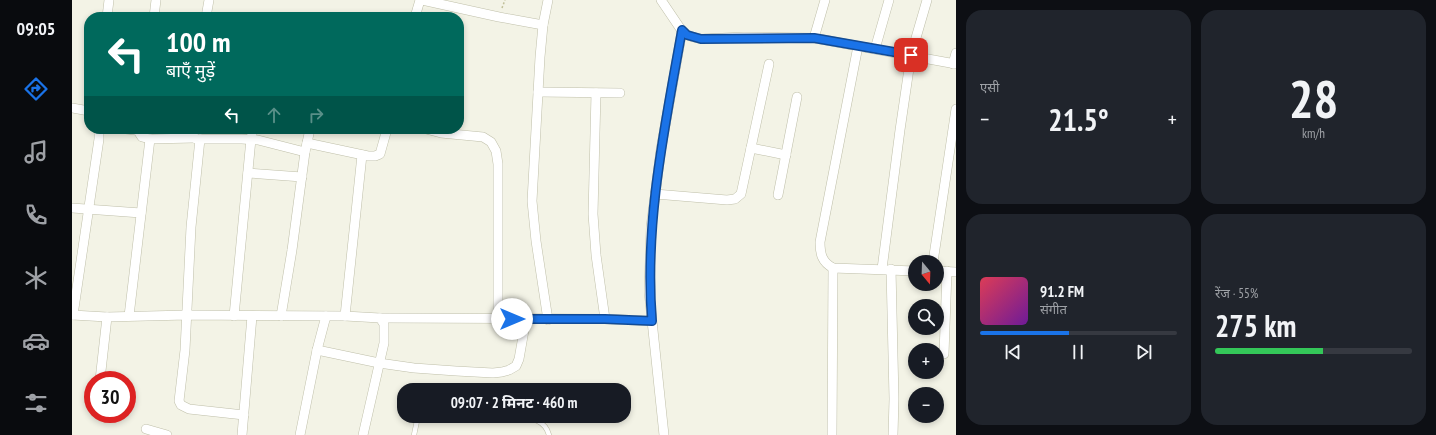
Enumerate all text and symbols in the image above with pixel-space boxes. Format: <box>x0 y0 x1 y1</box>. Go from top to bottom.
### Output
text: 09:05 <box>17 17 55 40</box>
text: 100 m <box>166 23 230 60</box>
icon: left <box>100 28 152 80</box>
pin <box>894 38 928 72</box>
icon: arrive <box>900 44 922 66</box>
text: बाएँ मुड़ें <box>166 59 215 82</box>
text: 28 <box>1289 65 1338 132</box>
icon: directions <box>22 75 50 103</box>
text: एसी <box>980 79 999 96</box>
text: 21.5° <box>1048 100 1109 139</box>
icon: left <box>221 104 243 126</box>
icon: ahead <box>263 104 285 126</box>
icon: right <box>305 104 327 126</box>
text: − <box>980 105 989 133</box>
text: + <box>1168 105 1177 133</box>
text: km/h <box>1302 125 1325 142</box>
icon: music <box>22 138 50 166</box>
icon: phone <box>22 201 50 229</box>
north arrow <box>908 255 944 291</box>
map controls <box>908 255 944 423</box>
icon: climate <box>22 264 50 292</box>
text: 91.2 FM <box>1040 282 1084 301</box>
text: रेंज · 55% <box>1215 285 1258 302</box>
position arrow <box>491 298 533 340</box>
button: search <box>908 299 944 335</box>
text: संगीत <box>1040 301 1067 318</box>
text: 275 km <box>1215 306 1296 345</box>
icon: car <box>22 327 50 355</box>
icon: previous <box>1002 341 1024 363</box>
icon: pause <box>1067 341 1089 363</box>
icon: next <box>1133 341 1155 363</box>
button: + <box>908 343 944 379</box>
speed limit sign: 30 <box>84 371 136 423</box>
button: − <box>908 387 944 423</box>
icon: filters <box>22 389 50 417</box>
text: 09:07 · 2 मिनट · 460 m <box>451 393 577 412</box>

